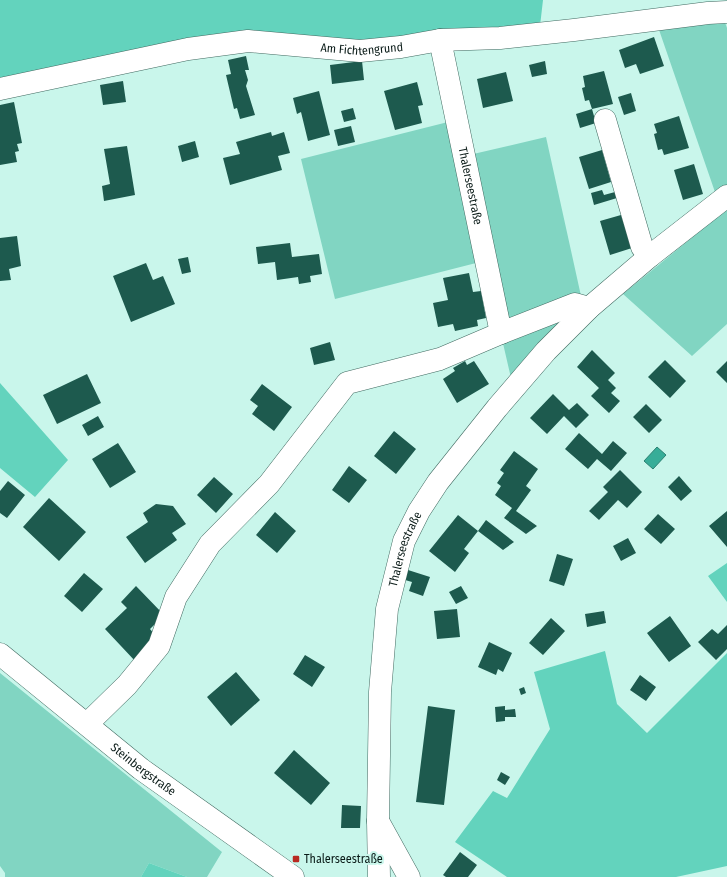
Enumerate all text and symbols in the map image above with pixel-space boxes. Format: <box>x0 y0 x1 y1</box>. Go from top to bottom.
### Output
street label: Am Fichtengrund <box>320 40 404 58</box>
street label: Thalerseestraße <box>455 146 485 226</box>
street label: Thalerseestraße <box>386 509 425 588</box>
street label: Steinbergstraße <box>108 740 179 799</box>
place label: Thalerseestraße <box>304 852 383 866</box>
marker: Thalerseestraße <box>291 854 301 864</box>

